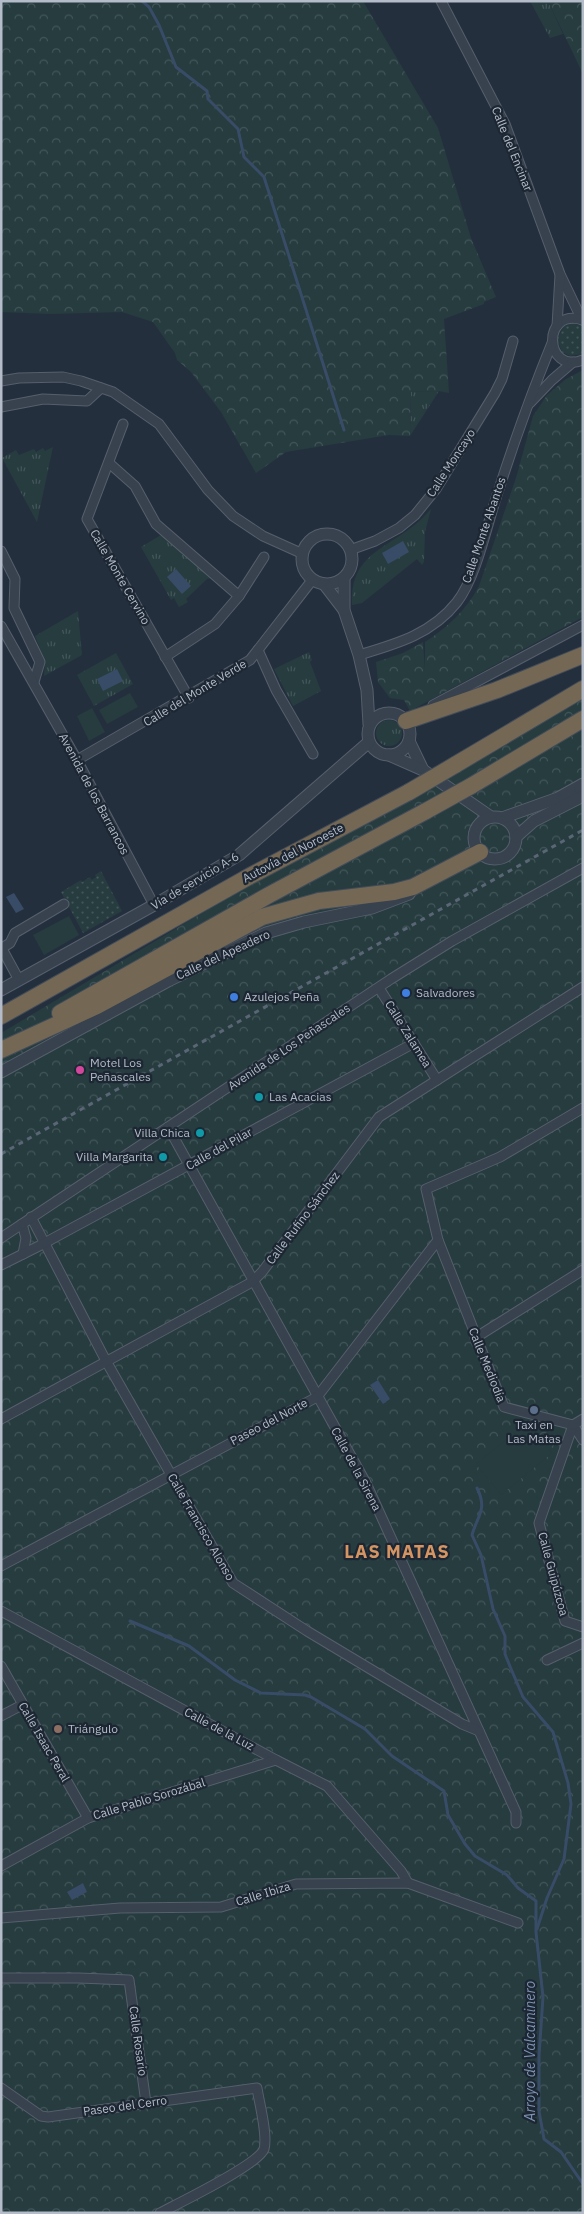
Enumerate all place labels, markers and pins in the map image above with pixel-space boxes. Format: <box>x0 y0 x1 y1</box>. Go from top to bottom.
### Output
place label: Salvadores <box>416 985 475 1000</box>
marker: Salvadores <box>400 987 412 999</box>
place label: Azulejos Peña <box>244 989 320 1004</box>
marker: Azulejos Peña <box>228 991 240 1003</box>
place label: Motel Los Peñascales <box>90 1055 151 1084</box>
marker: Motel Los Peñascales <box>74 1064 86 1076</box>
place label: Las Acacias <box>269 1089 332 1104</box>
marker: Las Acacias <box>253 1091 265 1103</box>
place label: Villa Chica <box>134 1125 191 1140</box>
marker: Villa Chica <box>194 1127 206 1139</box>
place label: Villa Margarita <box>76 1149 154 1164</box>
marker: Villa Margarita <box>157 1151 169 1163</box>
marker: Taxi en Las Matas <box>528 1404 540 1416</box>
place label: Taxi en Las Matas <box>507 1417 561 1446</box>
place label: Triángulo <box>68 1721 118 1736</box>
marker: Triángulo <box>52 1723 64 1735</box>

